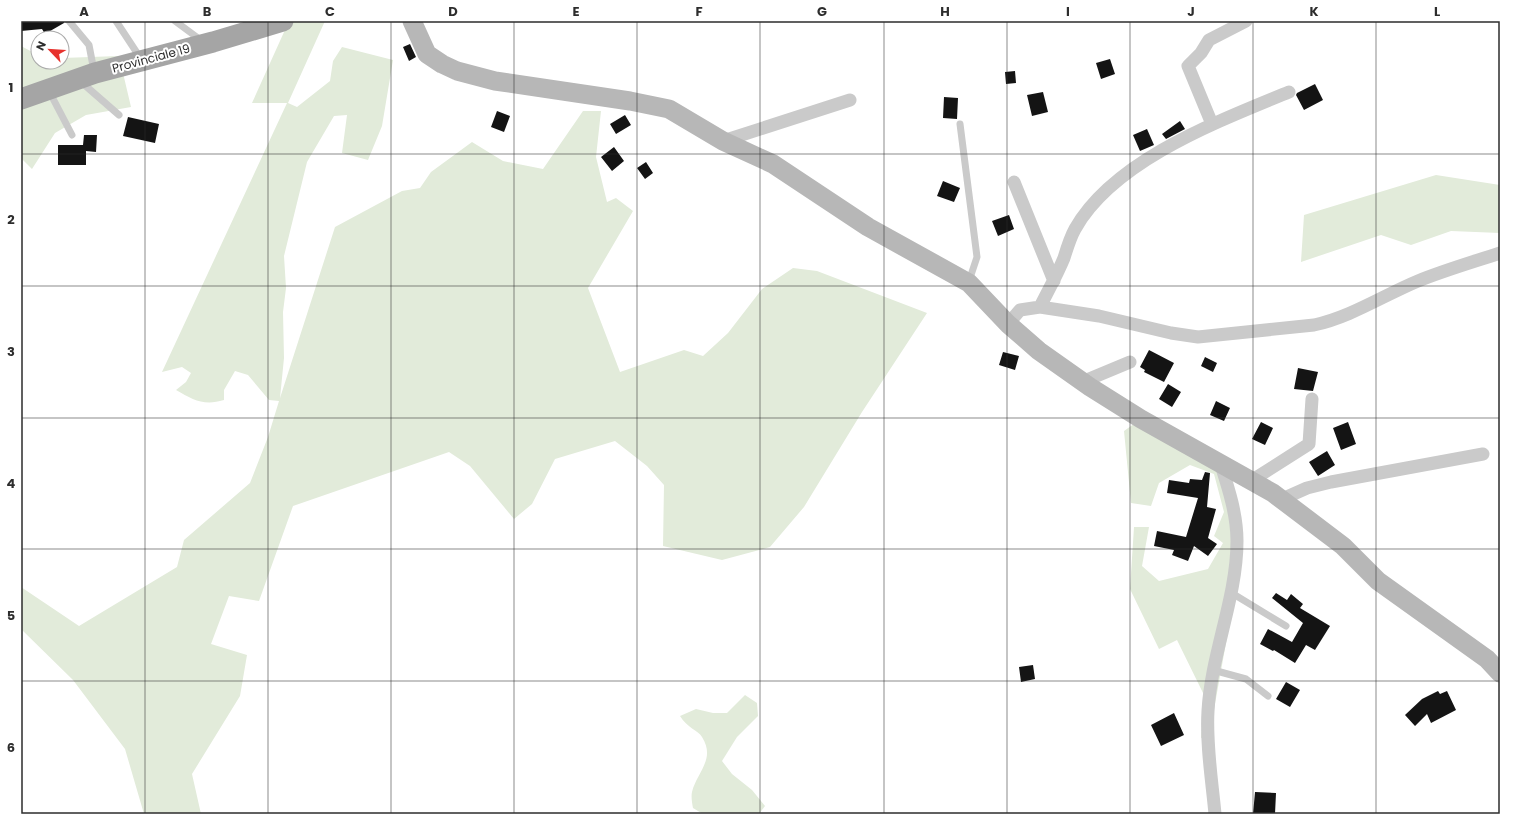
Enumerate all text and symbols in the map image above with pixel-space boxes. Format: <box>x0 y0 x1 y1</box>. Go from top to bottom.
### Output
text: A <box>79 2 89 21</box>
text: B <box>203 2 212 21</box>
text: C <box>325 2 335 21</box>
text: D <box>448 2 458 21</box>
text: E <box>572 2 580 21</box>
text: F <box>695 2 703 21</box>
text: G <box>817 2 827 21</box>
text: H <box>940 2 950 21</box>
text: I <box>1066 2 1070 21</box>
text: J <box>1187 2 1195 21</box>
text: K <box>1309 2 1319 21</box>
text: L <box>1434 2 1440 21</box>
north arrow <box>30 30 70 70</box>
text: N <box>32 39 50 53</box>
street label: Provinciale 19 <box>110 39 192 77</box>
text: 1 <box>9 78 13 97</box>
text: 2 <box>7 210 15 229</box>
text: 3 <box>7 342 15 361</box>
text: 4 <box>7 474 16 493</box>
text: 5 <box>7 606 15 625</box>
text: 6 <box>7 738 15 757</box>

